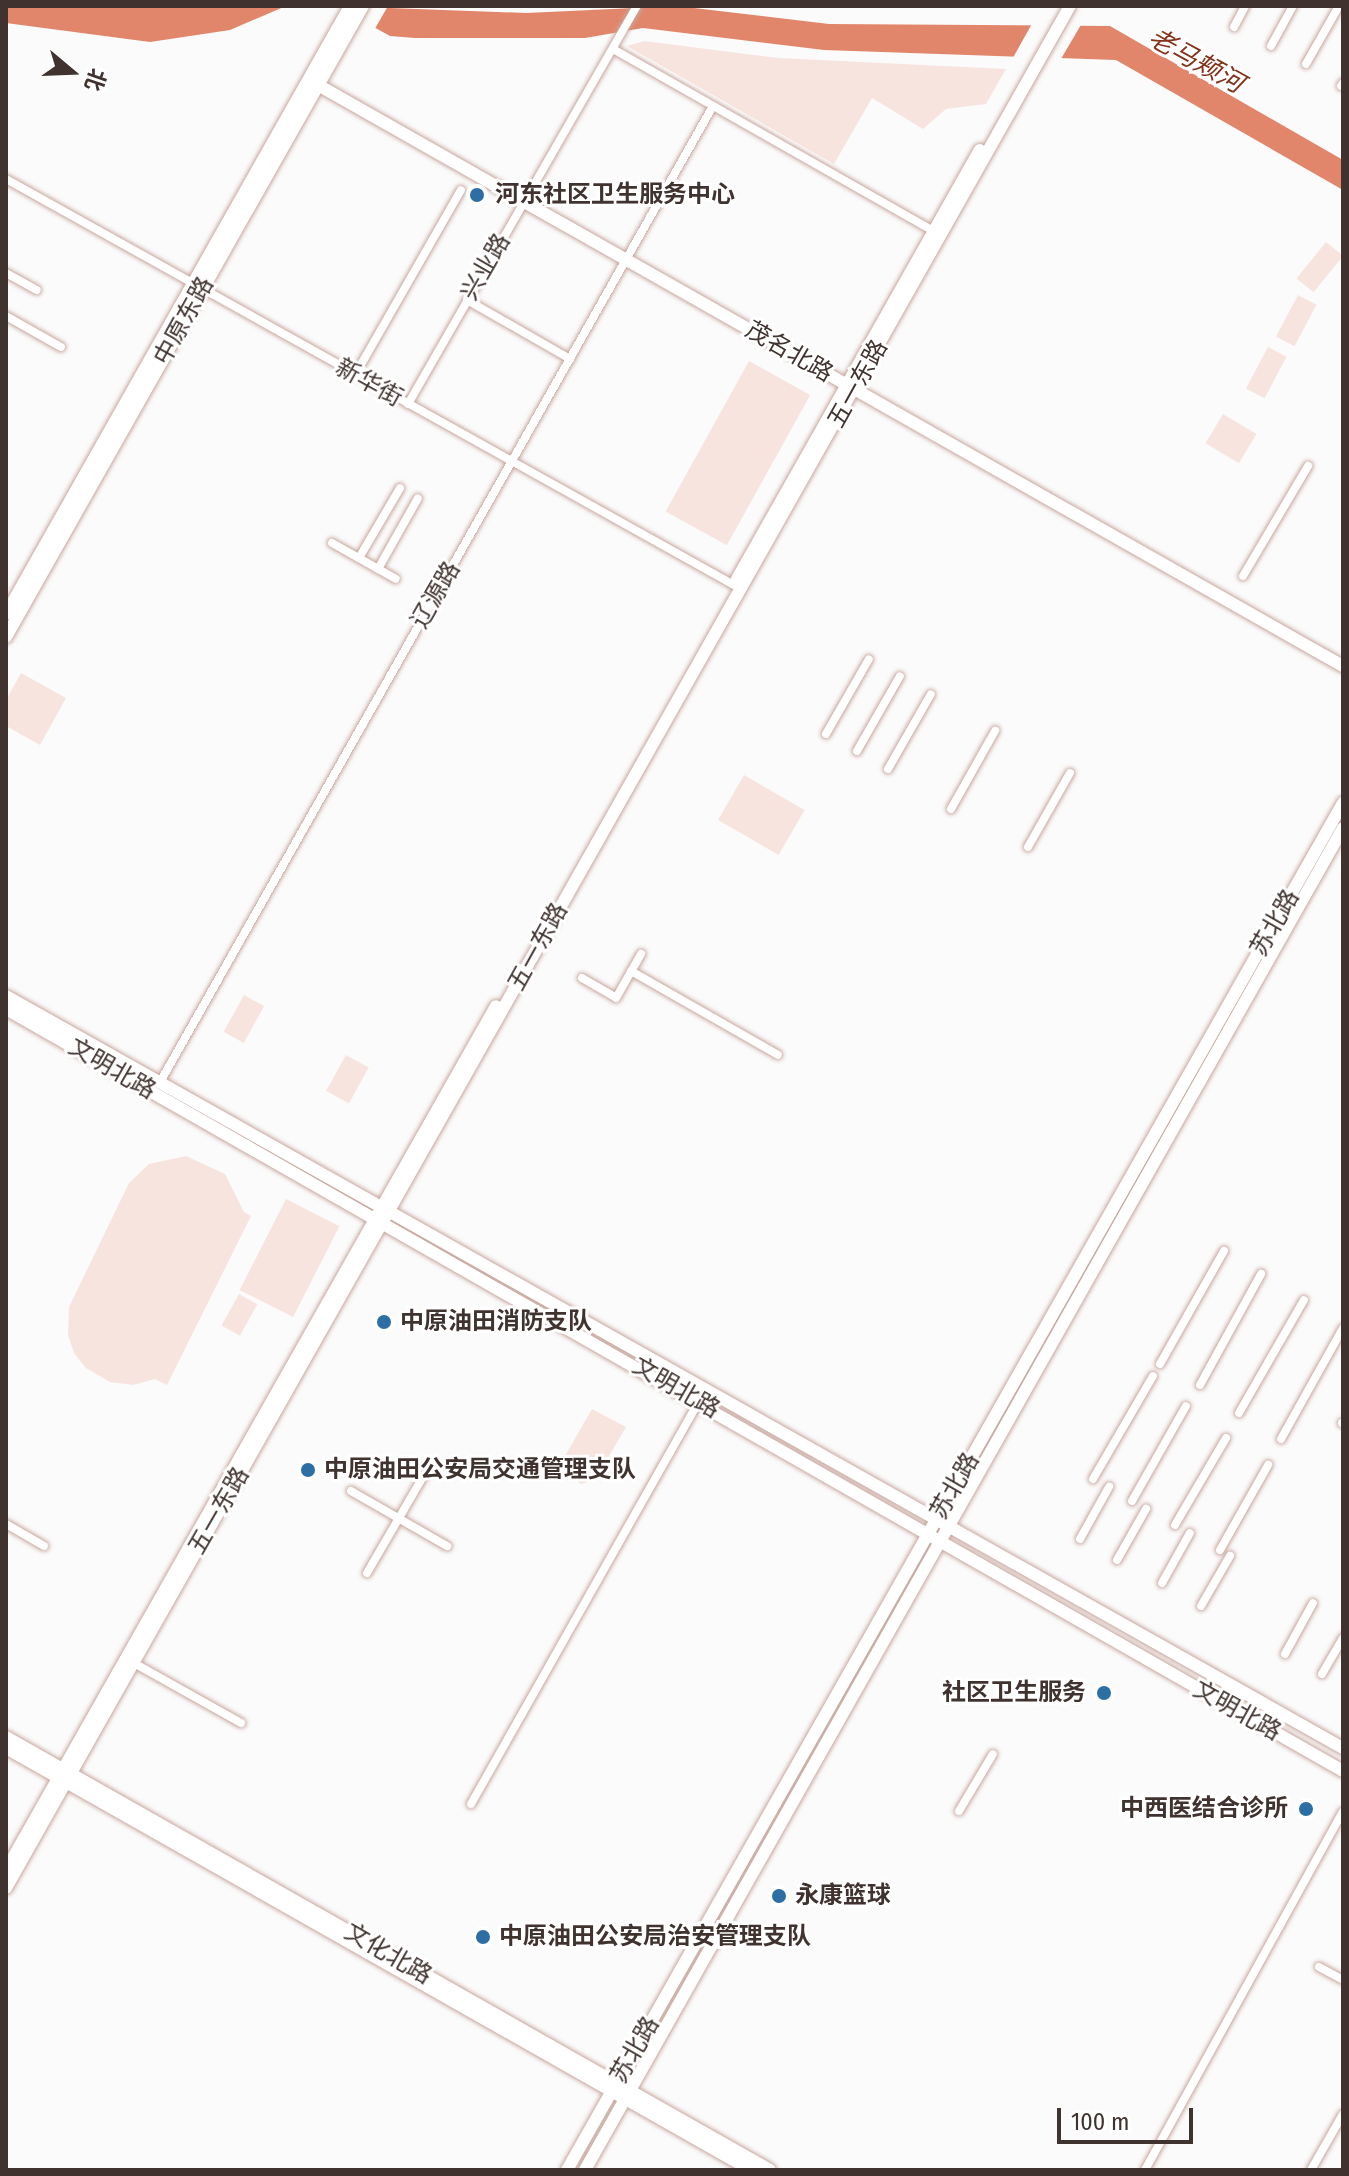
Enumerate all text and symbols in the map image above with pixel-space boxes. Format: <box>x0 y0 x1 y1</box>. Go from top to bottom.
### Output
water label: 老马颊河 <box>1143 22 1249 100</box>
north arrow <box>32 32 112 112</box>
text: 北 <box>79 65 112 95</box>
place label: 河东社区卫生服务中心 <box>495 181 735 209</box>
marker: 河东社区卫生服务中心 <box>466 184 488 206</box>
street label: 兴业路 <box>456 229 516 305</box>
street label: 中原东路 <box>148 272 220 370</box>
street label: 茂名北路 <box>740 316 838 388</box>
street label: 五一东路 <box>822 335 894 433</box>
street label: 新华街 <box>331 353 407 413</box>
street label: 辽源路 <box>406 557 466 633</box>
street label: 苏北路 <box>1245 885 1305 961</box>
street label: 五一东路 <box>502 898 574 996</box>
street label: 文明北路 <box>63 1033 161 1105</box>
place label: 中原油田消防支队 <box>400 1308 592 1336</box>
marker: 中原油田消防支队 <box>375 1313 393 1331</box>
street label: 文明北路 <box>627 1352 725 1424</box>
street label: 苏北路 <box>925 1448 985 1524</box>
place label: 中原油田公安局交通管理支队 <box>324 1456 636 1484</box>
marker: 中原油田公安局交通管理支队 <box>299 1461 317 1479</box>
street label: 五一东路 <box>183 1462 255 1560</box>
street label: 文明北路 <box>1188 1675 1286 1747</box>
place label: 社区卫生服务 <box>942 1679 1086 1707</box>
marker: 社区卫生服务 <box>1093 1682 1115 1704</box>
place label: 中西医结合诊所 <box>1120 1795 1288 1823</box>
marker: 中西医结合诊所 <box>1295 1798 1317 1820</box>
place label: 永康篮球 <box>795 1882 891 1910</box>
marker: 永康篮球 <box>770 1887 788 1905</box>
street label: 文化北路 <box>339 1918 437 1990</box>
place label: 中原油田公安局治安管理支队 <box>499 1923 811 1951</box>
marker: 中原油田公安局治安管理支队 <box>474 1928 492 1946</box>
street label: 苏北路 <box>605 2012 665 2088</box>
scale bar <box>1061 2092 1197 2142</box>
text: 100 m <box>1071 2108 1129 2136</box>

